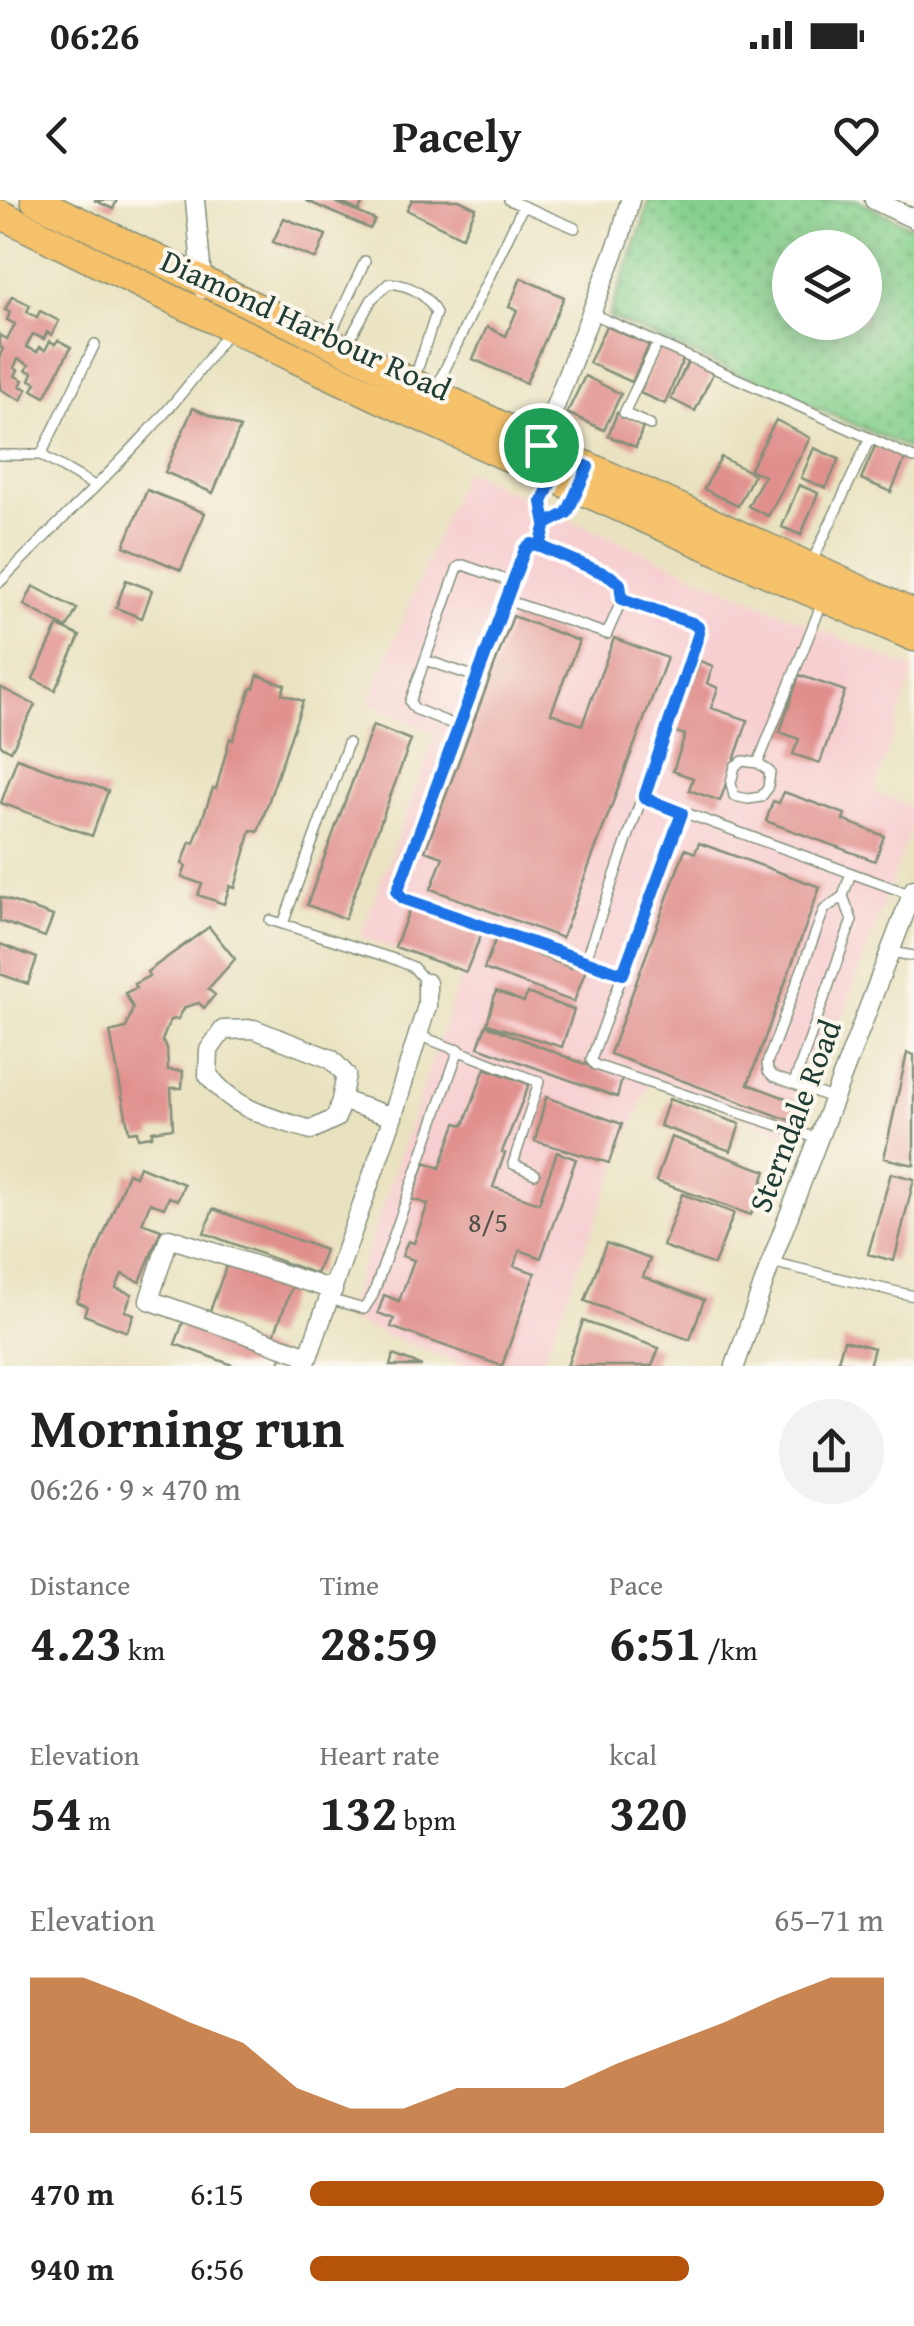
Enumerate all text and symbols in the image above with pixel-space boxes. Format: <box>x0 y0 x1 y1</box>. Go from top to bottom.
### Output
text: 06:26 <box>50 7 140 63</box>
text: Pacely <box>392 103 522 168</box>
icon: back <box>30 108 85 163</box>
icon: heart <box>829 108 884 163</box>
map controls <box>772 230 882 340</box>
button: layers <box>772 230 882 340</box>
street label: Diamond Harbour Road <box>154 237 459 412</box>
pin <box>499 403 584 488</box>
icon: arrive <box>514 418 569 473</box>
street label: Sterndale Road <box>736 1013 853 1219</box>
house number: 8/5 <box>468 1201 508 1242</box>
text: Morning run <box>30 1387 344 1467</box>
button: share <box>779 1399 884 1504</box>
text: 06:26 · 9 × 470 m <box>30 1465 241 1512</box>
text: Distance <box>30 1564 130 1605</box>
text: Time <box>320 1564 379 1605</box>
text: Pace <box>609 1564 663 1605</box>
text: 4.23 <box>30 1605 122 1678</box>
text: 28:59 <box>320 1605 437 1678</box>
text: 6:51 <box>609 1605 701 1678</box>
text: km <box>122 1629 165 1670</box>
text: /km <box>701 1629 758 1670</box>
text: Elevation <box>30 1734 140 1775</box>
text: Heart rate <box>320 1734 440 1775</box>
text: kcal <box>609 1734 657 1775</box>
text: 54 <box>30 1775 82 1848</box>
text: 132 <box>320 1775 397 1848</box>
text: 320 <box>609 1775 687 1848</box>
text: m <box>82 1799 111 1840</box>
text: bpm <box>397 1799 456 1840</box>
text: Elevation <box>30 1896 155 1943</box>
text: 65–71 m <box>774 1896 884 1943</box>
text: 470 m <box>30 2170 114 2217</box>
text: 6:15 <box>190 2170 244 2217</box>
text: 940 m <box>30 2245 114 2292</box>
text: 6:56 <box>190 2245 244 2292</box>

